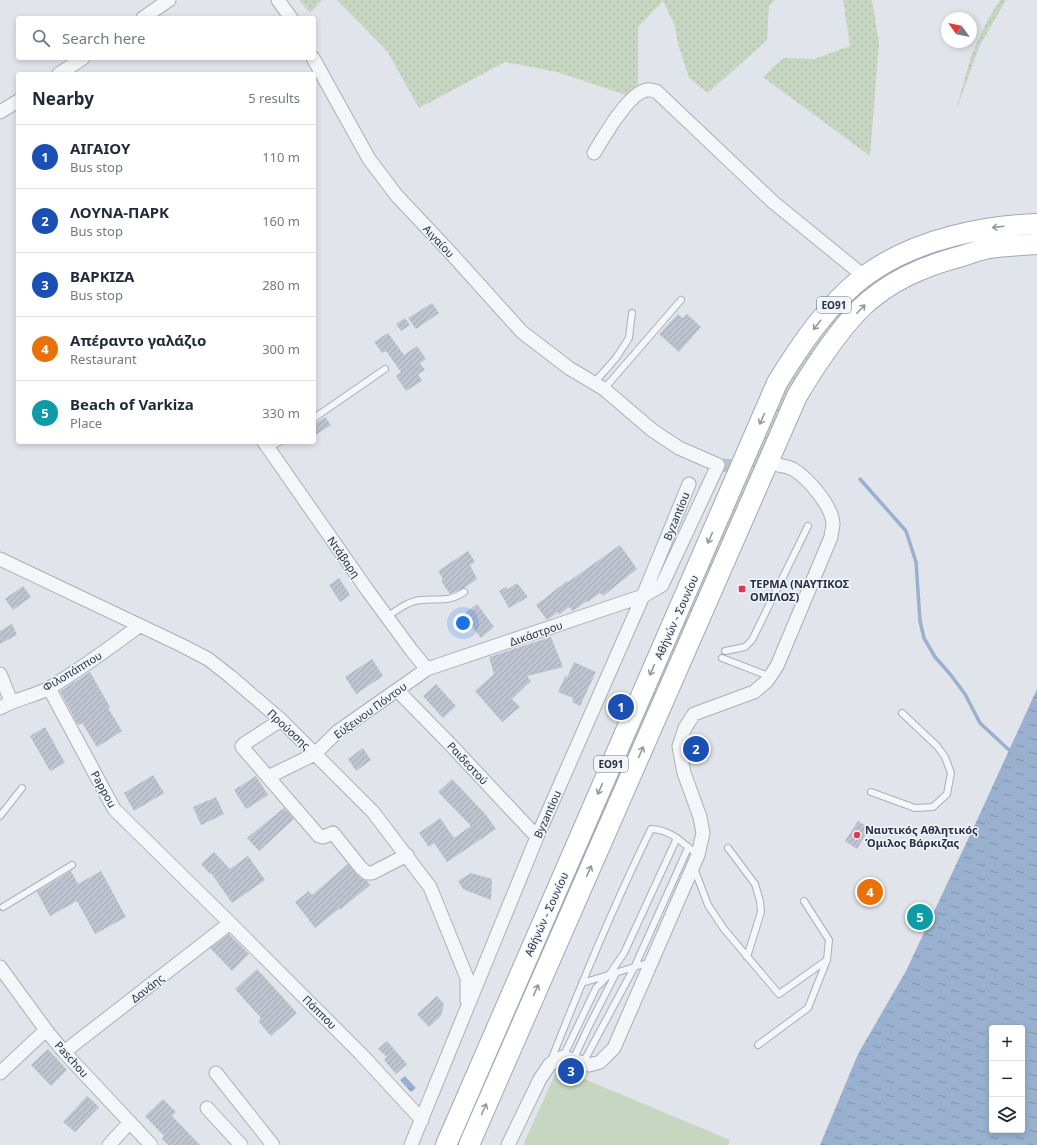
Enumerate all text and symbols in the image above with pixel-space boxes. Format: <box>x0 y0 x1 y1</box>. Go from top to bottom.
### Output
north arrow <box>941 12 977 48</box>
search box <box>16 16 316 60</box>
icon: search <box>30 27 52 49</box>
text: Search here <box>62 28 145 48</box>
text: Nearby <box>32 87 94 110</box>
text: 5 results <box>248 89 300 107</box>
text: ΑΙΓΑΙΟΥ <box>70 138 130 158</box>
text: 1 <box>41 148 49 166</box>
text: 110 m <box>262 148 300 166</box>
text: Bus stop <box>70 158 123 176</box>
text: ΛΟΥΝΑ-ΠΑΡΚ <box>70 202 169 222</box>
text: 2 <box>41 212 49 230</box>
text: 160 m <box>262 212 300 230</box>
street label: Αιγαίου <box>420 221 458 261</box>
text: Bus stop <box>70 222 123 240</box>
one-way arrow <box>992 223 1005 231</box>
text: ΒΑΡΚΙΖΑ <box>70 266 134 286</box>
text: 3 <box>41 276 49 294</box>
text: 280 m <box>262 276 300 294</box>
text: Bus stop <box>70 286 123 304</box>
road number: ΕΟ91 <box>817 297 851 313</box>
one-way arrow <box>857 304 866 314</box>
one-way arrow <box>813 320 822 331</box>
text: Απέραντο γαλάζιο <box>70 330 206 350</box>
text: 4 <box>41 340 49 358</box>
text: 300 m <box>262 340 300 358</box>
text: Restaurant <box>70 350 137 368</box>
text: Beach of Varkiza <box>70 394 194 414</box>
text: 5 <box>41 404 49 422</box>
text: 330 m <box>262 404 300 422</box>
one-way arrow <box>758 413 765 425</box>
text: Place <box>70 414 102 432</box>
street label: Byzantiou <box>659 489 693 543</box>
one-way arrow <box>706 532 713 544</box>
street label: Ντάβαρη <box>324 533 364 581</box>
street label: Αθήνών - Σουνίου <box>651 572 701 662</box>
place label: ΤΕΡΜΑ (ΝΑΥΤΙΚΟΣ ΟΜΙΛΟΣ) <box>750 576 850 604</box>
marker: ΤΕΡΜΑ (ΝΑΥΤΙΚΟΣ ΟΜΙΛΟΣ) <box>737 584 747 594</box>
your location <box>453 613 473 633</box>
street label: Δικάστρου <box>507 617 565 649</box>
street label: Φιλοπάππου <box>40 647 104 695</box>
one-way arrow <box>648 664 655 676</box>
street label: Εύξεινου Πόντου <box>330 678 410 742</box>
pin: 1 <box>608 692 634 722</box>
street label: Προύσσης <box>264 705 314 753</box>
pin: 2 <box>683 734 709 764</box>
street label: Ραιδεστού <box>444 738 492 788</box>
one-way arrow <box>638 746 645 758</box>
road number: ΕΟ91 <box>594 756 628 772</box>
street label: Pappou <box>88 768 120 810</box>
one-way arrow <box>596 783 604 795</box>
street label: Byzantiou <box>530 788 564 840</box>
place label: Ναυτικός Αθλητικός Όμιλος Βάρκιζας <box>865 822 978 850</box>
marker: Ναυτικός Αθλητικός Όμιλος Βάρκιζας <box>852 830 862 840</box>
one-way arrow <box>585 866 593 878</box>
street label: Αθήνών - Σουνίου <box>521 869 571 959</box>
pin: 4 <box>857 877 883 907</box>
pin: 5 <box>907 902 933 932</box>
street label: Δανάης <box>127 970 167 1006</box>
one-way arrow <box>533 985 541 997</box>
street label: Πάππου <box>300 992 340 1032</box>
map controls <box>989 1025 1025 1133</box>
button: + <box>989 1025 1025 1061</box>
street label: Paschou <box>52 1038 92 1080</box>
pin: 3 <box>558 1056 584 1086</box>
button: − <box>989 1061 1025 1097</box>
button: layers <box>989 1097 1025 1133</box>
one-way arrow <box>481 1104 489 1116</box>

